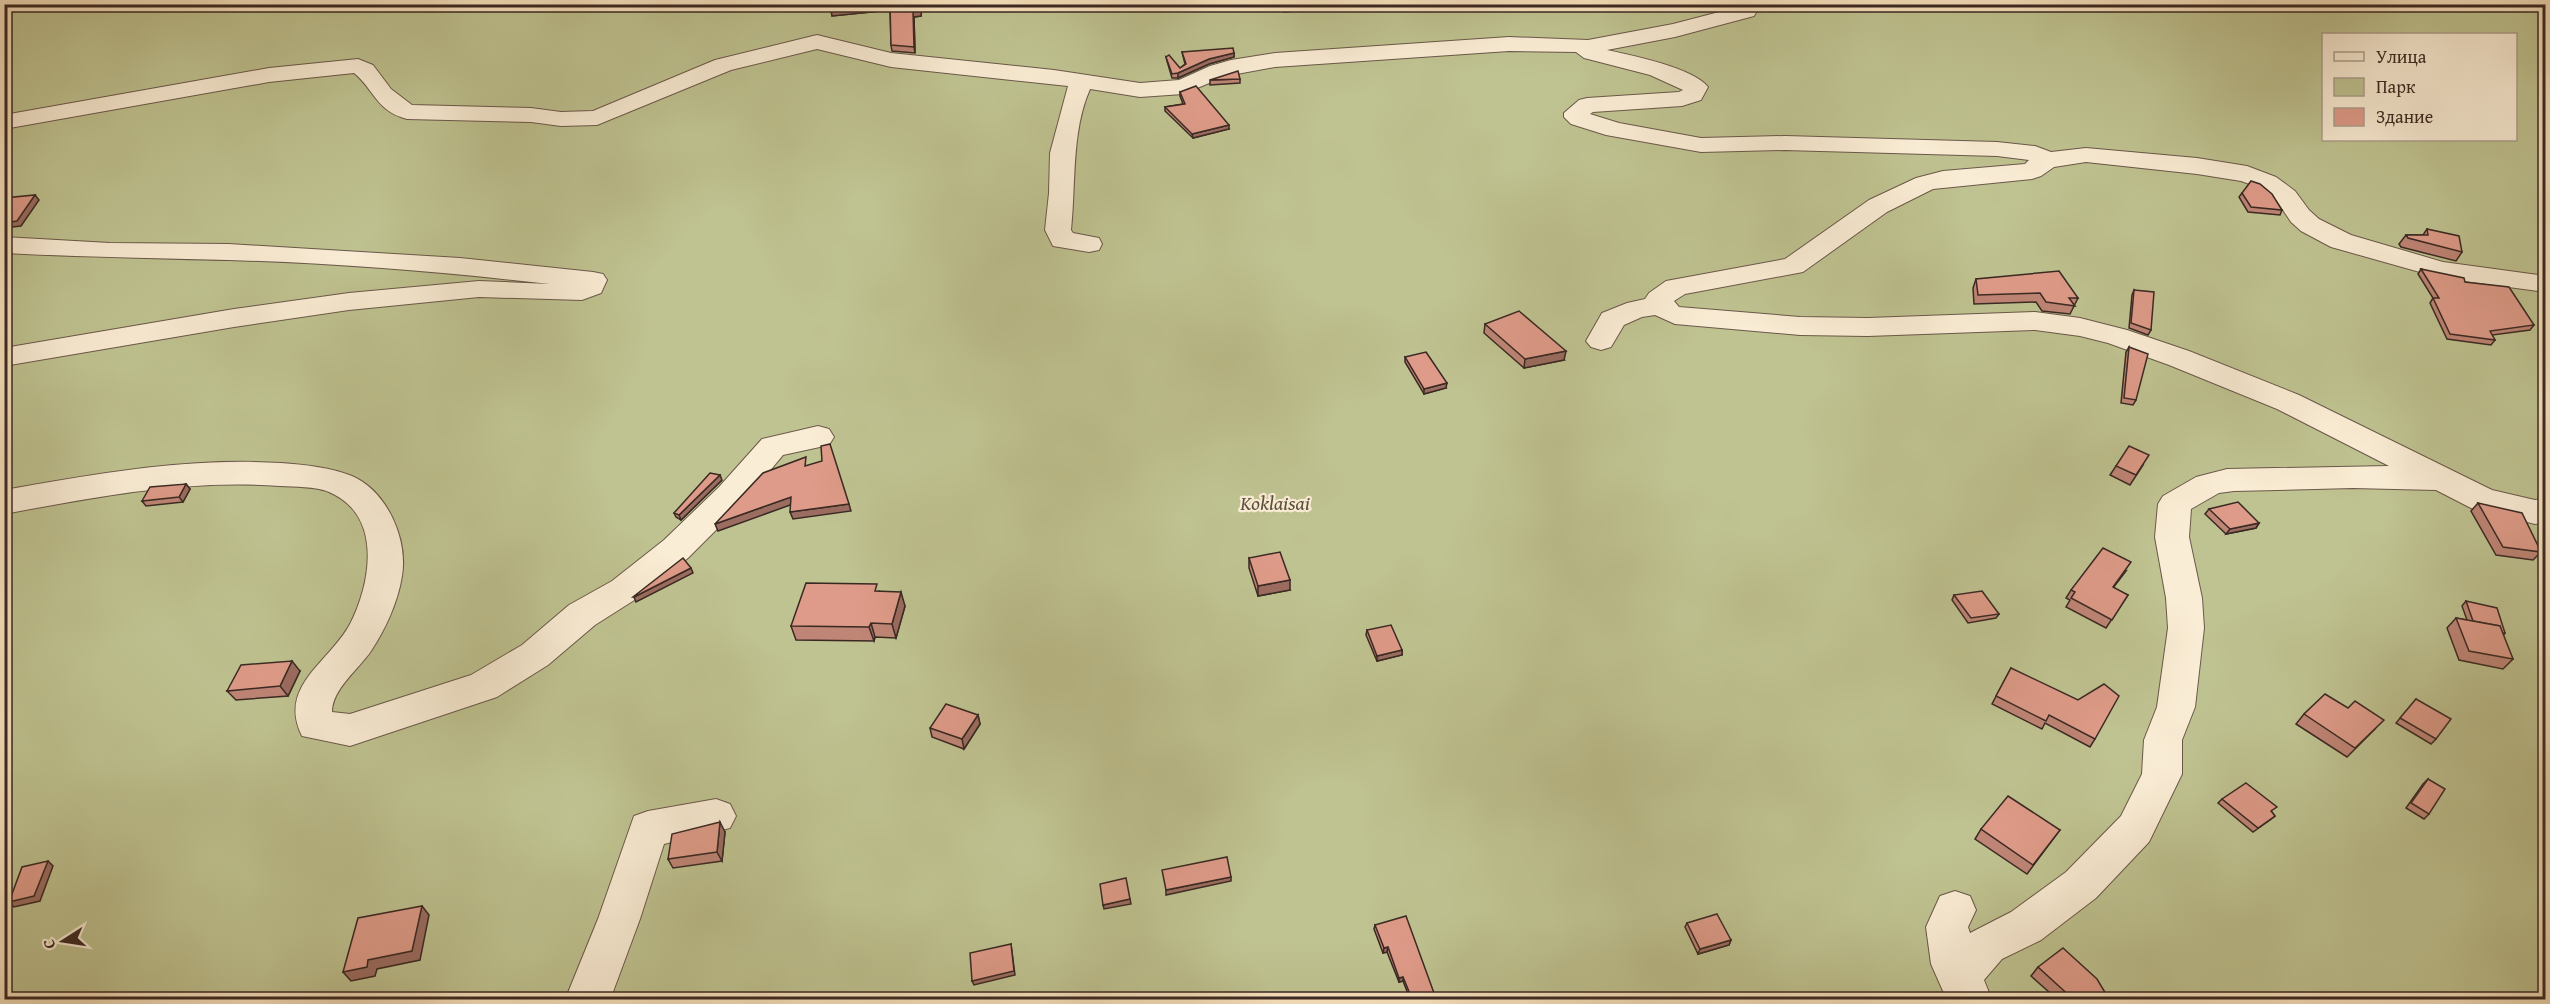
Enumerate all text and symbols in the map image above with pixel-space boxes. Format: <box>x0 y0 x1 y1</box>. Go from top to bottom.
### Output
legend <box>2322 33 2517 141</box>
text: Улица <box>2376 43 2427 70</box>
text: Парк <box>2376 73 2416 100</box>
text: Здание <box>2376 103 2433 130</box>
park label: Koklaisai <box>1239 488 1310 517</box>
north arrow <box>33 911 93 971</box>
text: С <box>36 937 61 951</box>

